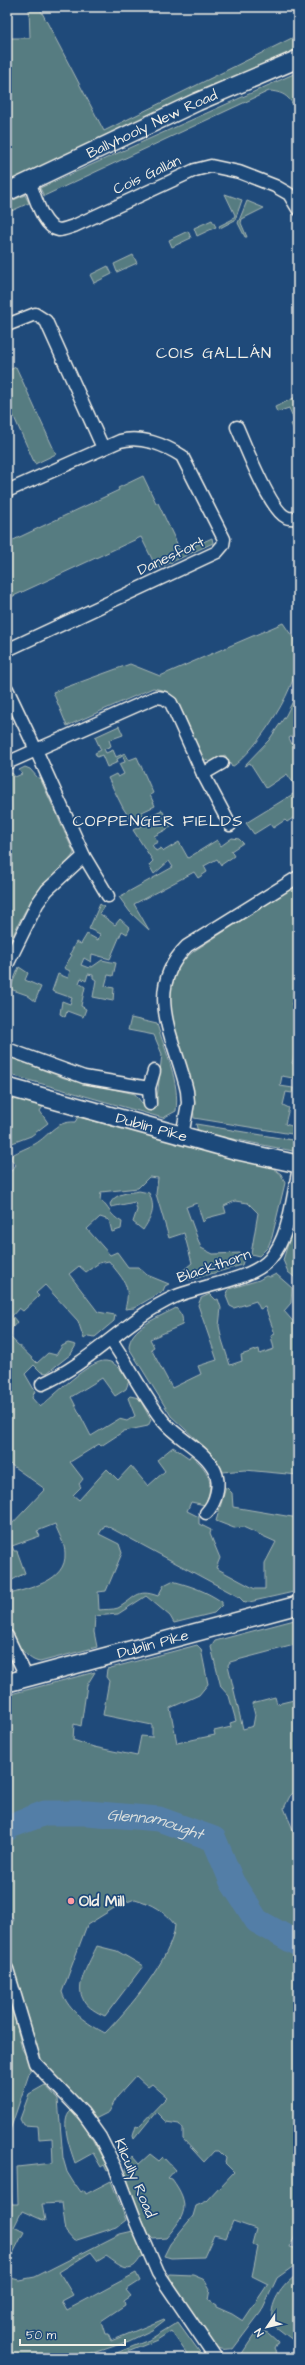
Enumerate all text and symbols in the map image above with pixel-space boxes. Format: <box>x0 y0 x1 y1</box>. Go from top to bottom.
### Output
street label: Ballyhooly New Road <box>83 84 221 163</box>
street label: Cois Gallán <box>110 150 185 200</box>
district label: COIS GALLÁN <box>156 342 272 364</box>
street label: Danesfort <box>134 531 208 581</box>
district label: COPPENGER FIELDS <box>72 810 244 832</box>
street label: Dublin Pike <box>114 1107 190 1147</box>
street label: Blackthorn <box>174 1243 254 1288</box>
street label: Dublin Pike <box>115 1624 191 1664</box>
water label: Glennamought <box>106 1804 208 1846</box>
place label: Old Mill <box>79 1891 125 1912</box>
marker: Old Mill <box>66 1896 76 1906</box>
street label: Kilcully Road <box>108 2135 161 2222</box>
north arrow <box>247 2307 287 2347</box>
scale bar <box>20 2321 125 2347</box>
text: N <box>251 2325 267 2340</box>
text: 50 m <box>26 2327 57 2344</box>

